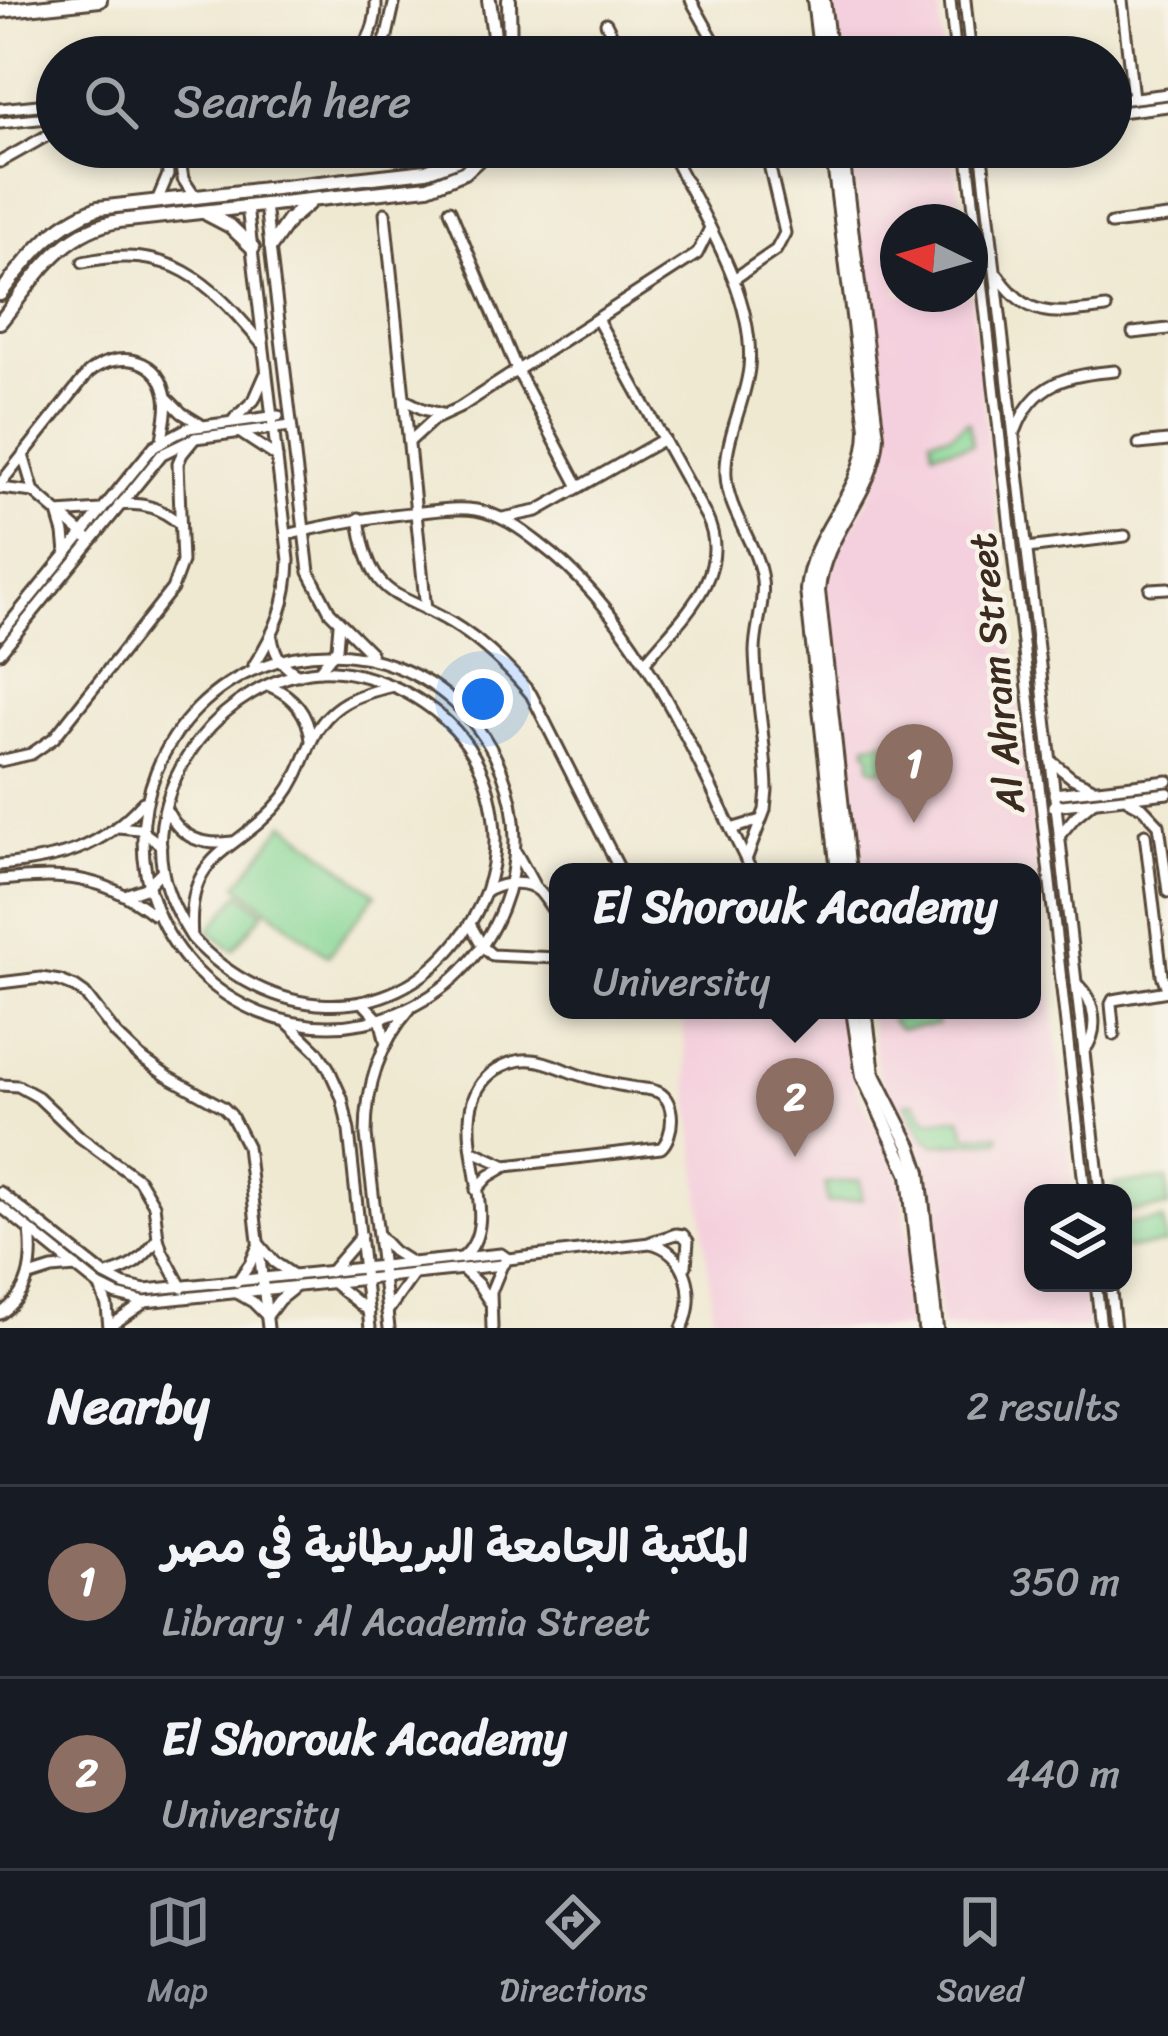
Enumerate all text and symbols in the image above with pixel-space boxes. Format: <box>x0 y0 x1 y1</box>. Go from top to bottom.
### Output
search box <box>36 36 1132 168</box>
text: Search here <box>174 62 411 142</box>
icon: search <box>78 69 144 135</box>
north arrow <box>880 204 988 312</box>
street label: Al Ahram Street <box>947 529 1045 818</box>
your location <box>453 669 513 729</box>
pin: 1 <box>875 724 953 823</box>
popup <box>549 863 1041 1019</box>
text: El Shorouk Academy <box>593 867 997 947</box>
text: University <box>593 947 770 1016</box>
pin: 2 <box>756 1058 834 1157</box>
map controls <box>1024 1184 1132 1292</box>
button: layers <box>1024 1184 1132 1292</box>
text: Nearby <box>48 1361 209 1451</box>
text: 2 results <box>966 1372 1120 1441</box>
text: المكتبة الجامعة البريطانية في مصر <box>162 1507 748 1587</box>
text: 1 <box>79 1547 95 1616</box>
text: 350 m <box>1010 1547 1120 1616</box>
text: Library · Al Academia Street <box>162 1587 650 1656</box>
text: El Shorouk Academy <box>162 1699 567 1779</box>
text: 2 <box>76 1739 98 1808</box>
text: 440 m <box>1007 1739 1120 1808</box>
text: University <box>162 1779 340 1848</box>
tab: Map <box>145 1889 211 2019</box>
tab: Directions <box>500 1889 647 2019</box>
tab: Saved <box>936 1889 1023 2019</box>

